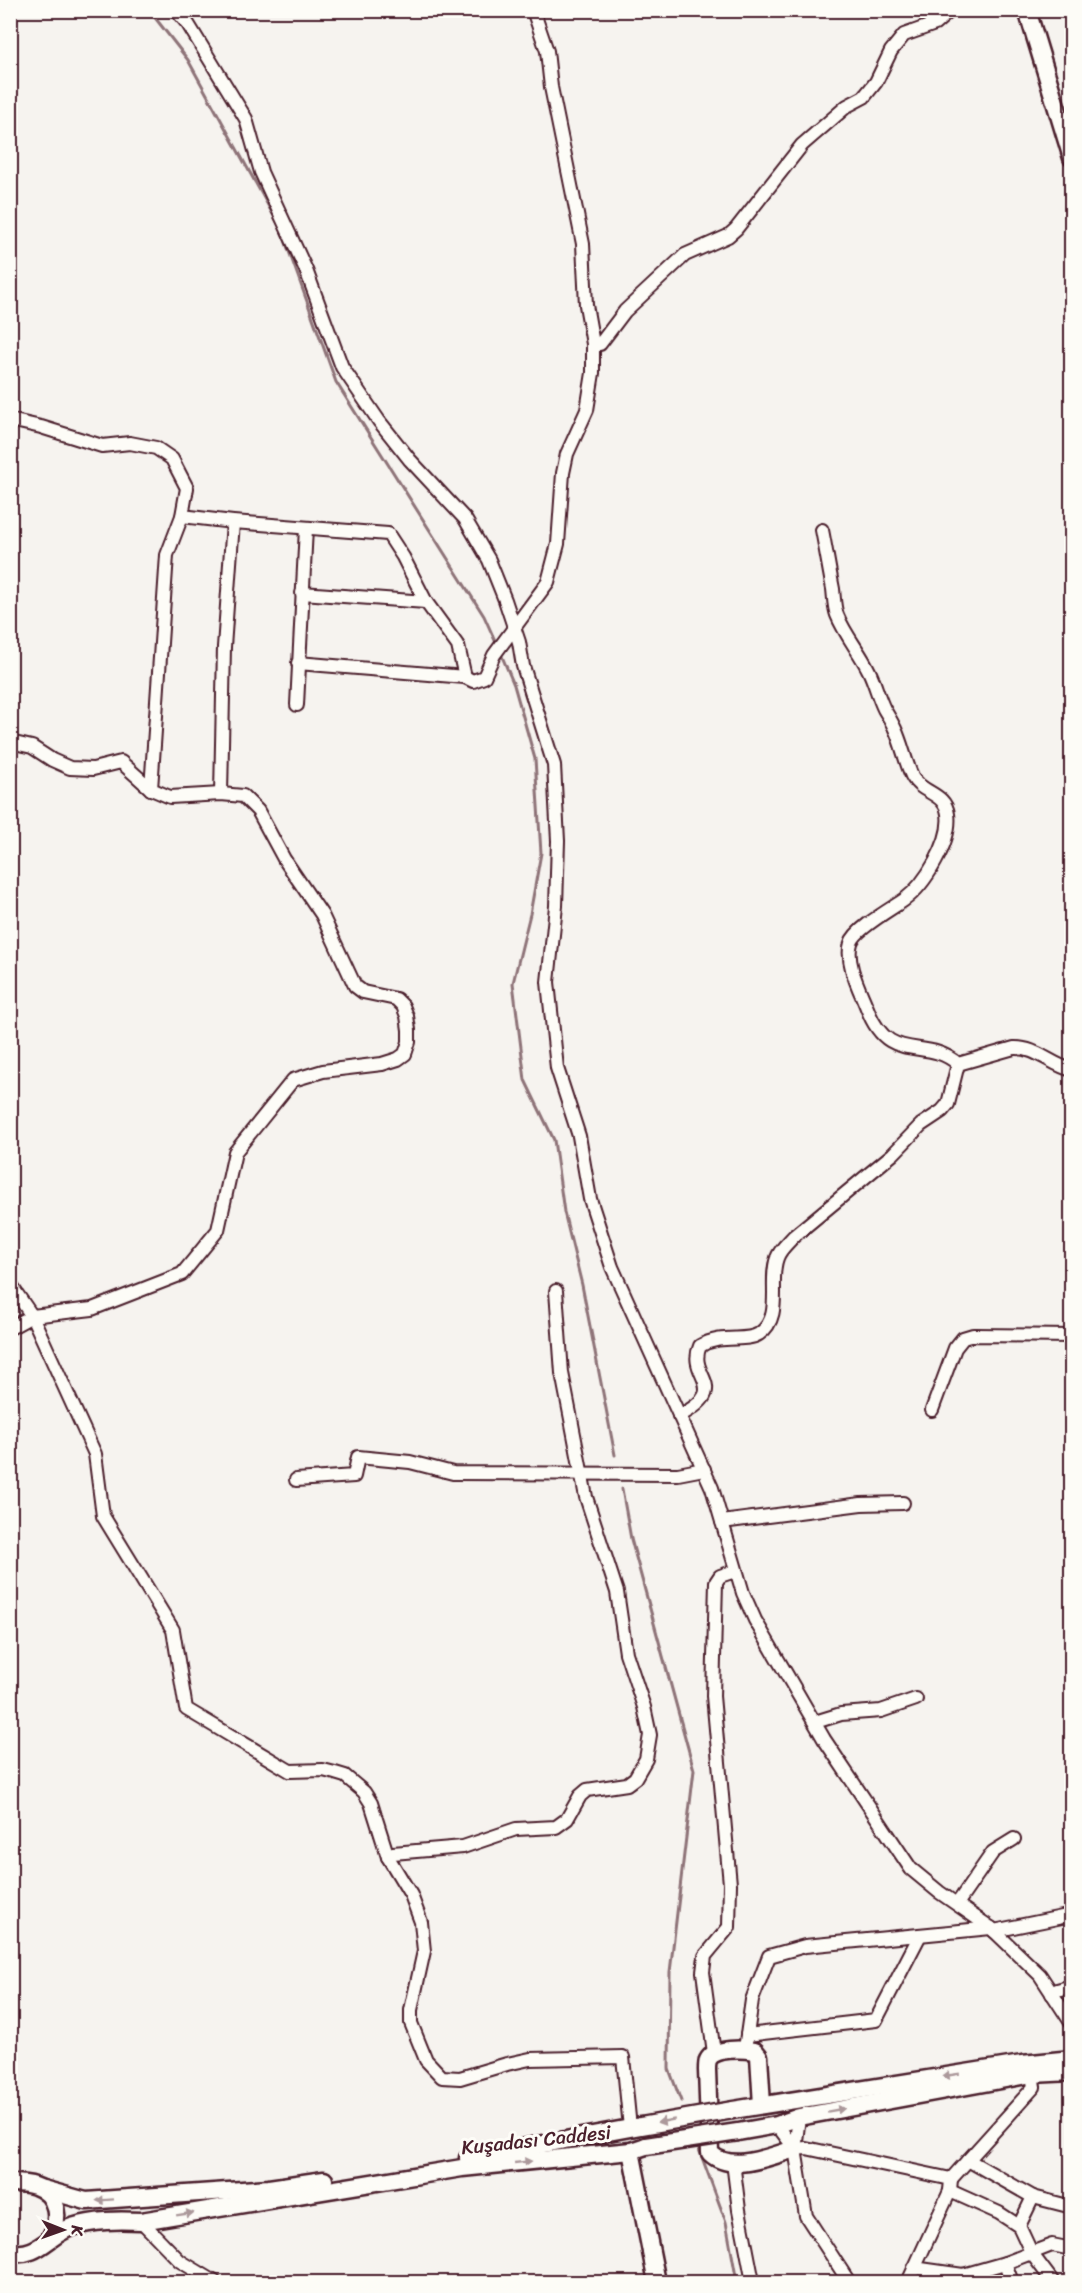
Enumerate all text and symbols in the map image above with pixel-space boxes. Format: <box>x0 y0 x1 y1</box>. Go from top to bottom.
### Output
one-way arrow <box>942 2071 961 2080</box>
one-way arrow <box>826 2105 845 2114</box>
street label: Kuşadası Caddesi <box>459 2115 613 2165</box>
one-way arrow <box>657 2117 676 2126</box>
one-way arrow <box>514 2157 533 2167</box>
one-way arrow <box>96 2195 115 2204</box>
north arrow <box>33 2200 93 2260</box>
one-way arrow <box>176 2209 195 2218</box>
text: K <box>63 2224 92 2237</box>

